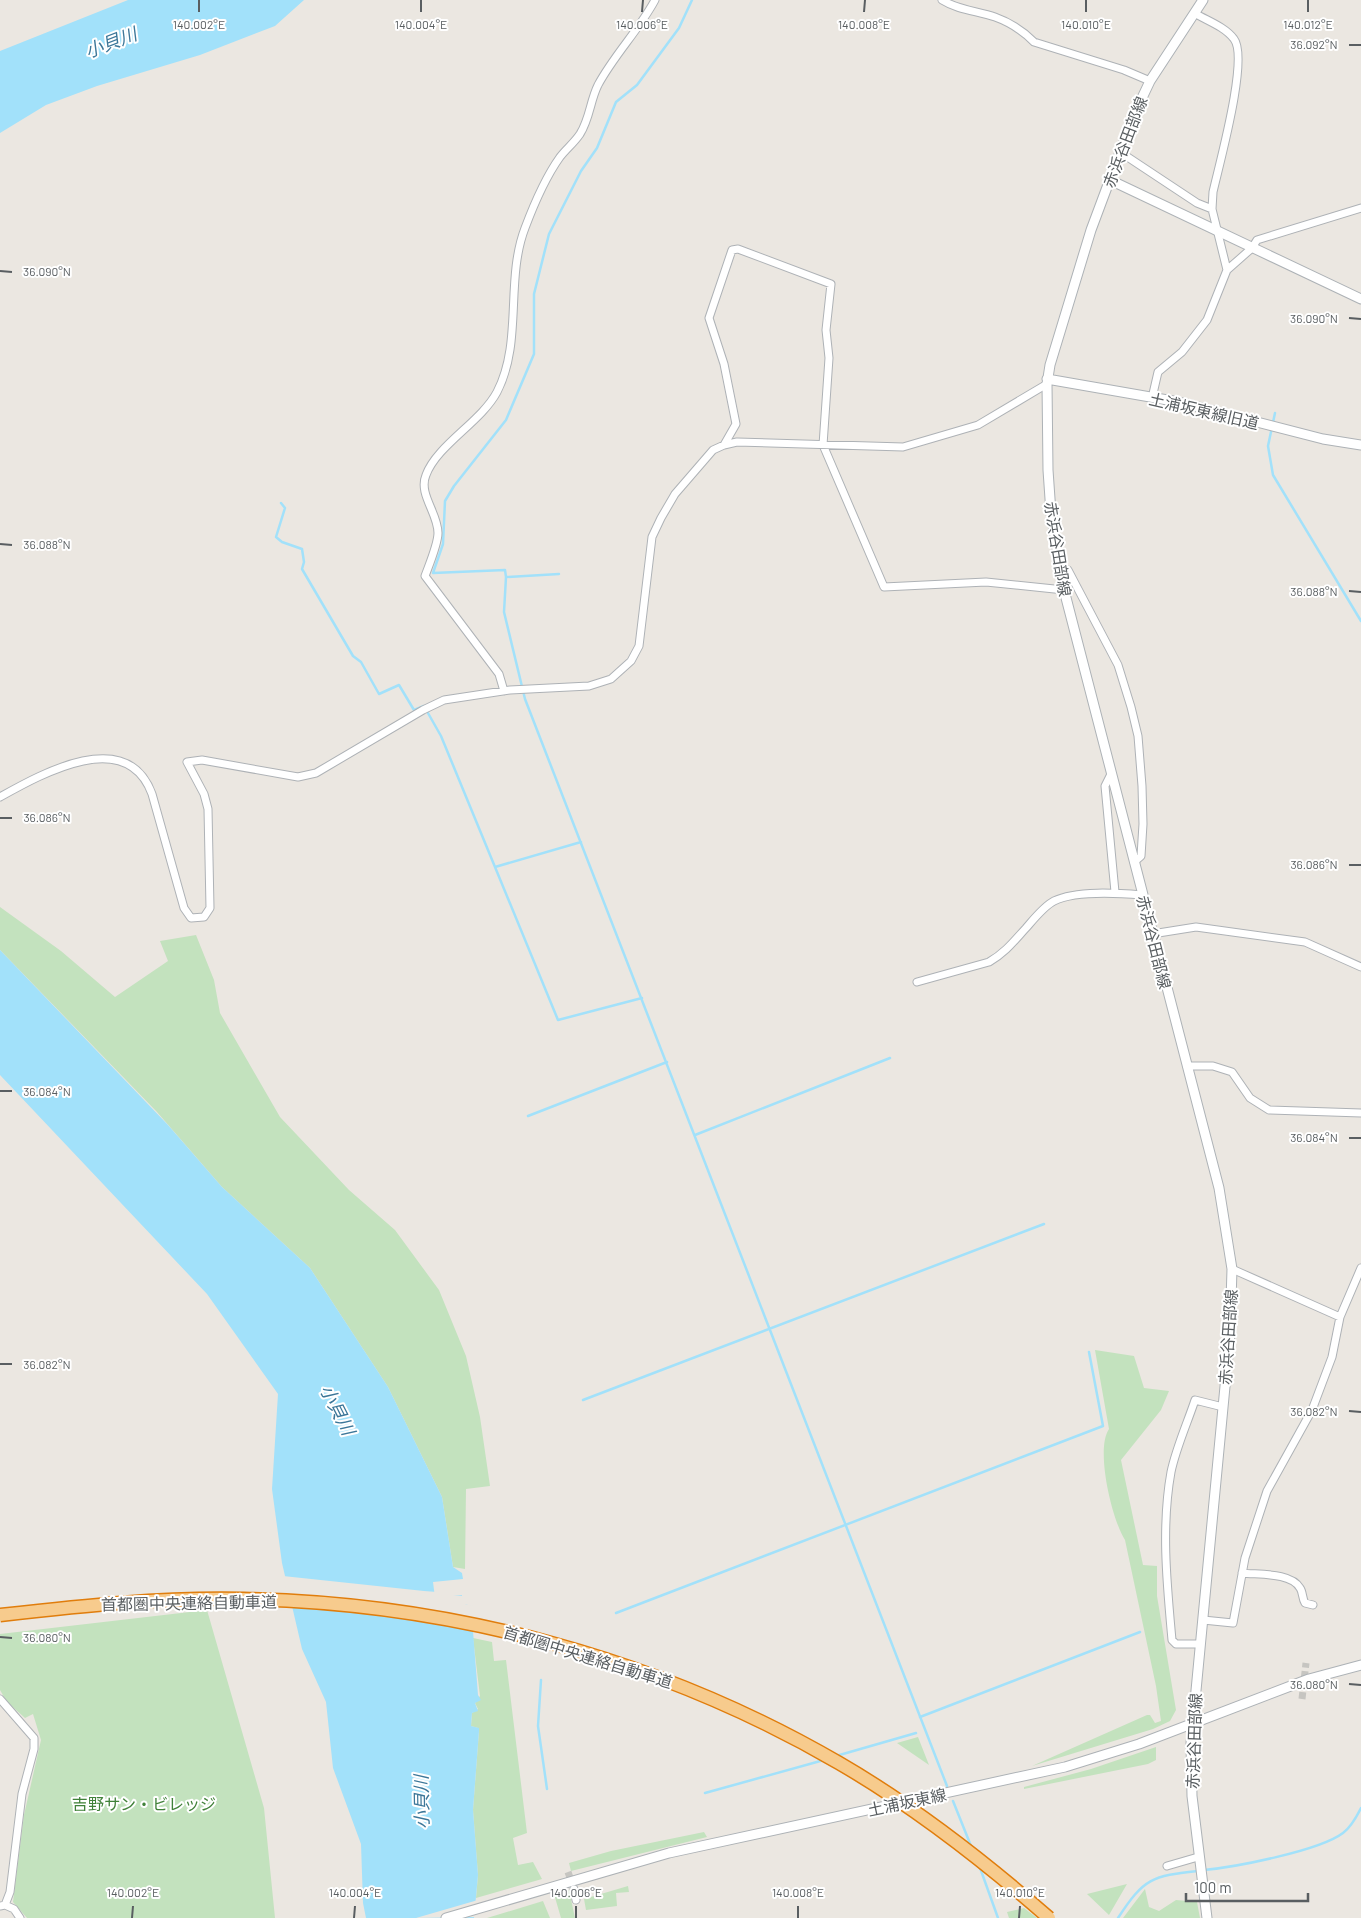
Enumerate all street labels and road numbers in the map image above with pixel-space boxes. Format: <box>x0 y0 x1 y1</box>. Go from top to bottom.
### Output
street label: 赤浜谷田部線 <box>1098 94 1151 190</box>
street label: 土浦坂東線旧道 <box>1147 389 1261 432</box>
street label: 赤浜谷田部線 <box>1042 500 1075 598</box>
street label: 赤浜谷田部線 <box>1134 893 1175 991</box>
street label: 赤浜谷田部線 <box>1215 1288 1240 1386</box>
street label: 首都圏中央連絡自動車道 <box>101 1591 277 1614</box>
street label: 首都圏中央連絡自動車道 <box>501 1622 675 1691</box>
street label: 赤浜谷田部線 <box>1182 1693 1205 1789</box>
street label: 土浦坂東線 <box>866 1784 948 1819</box>

